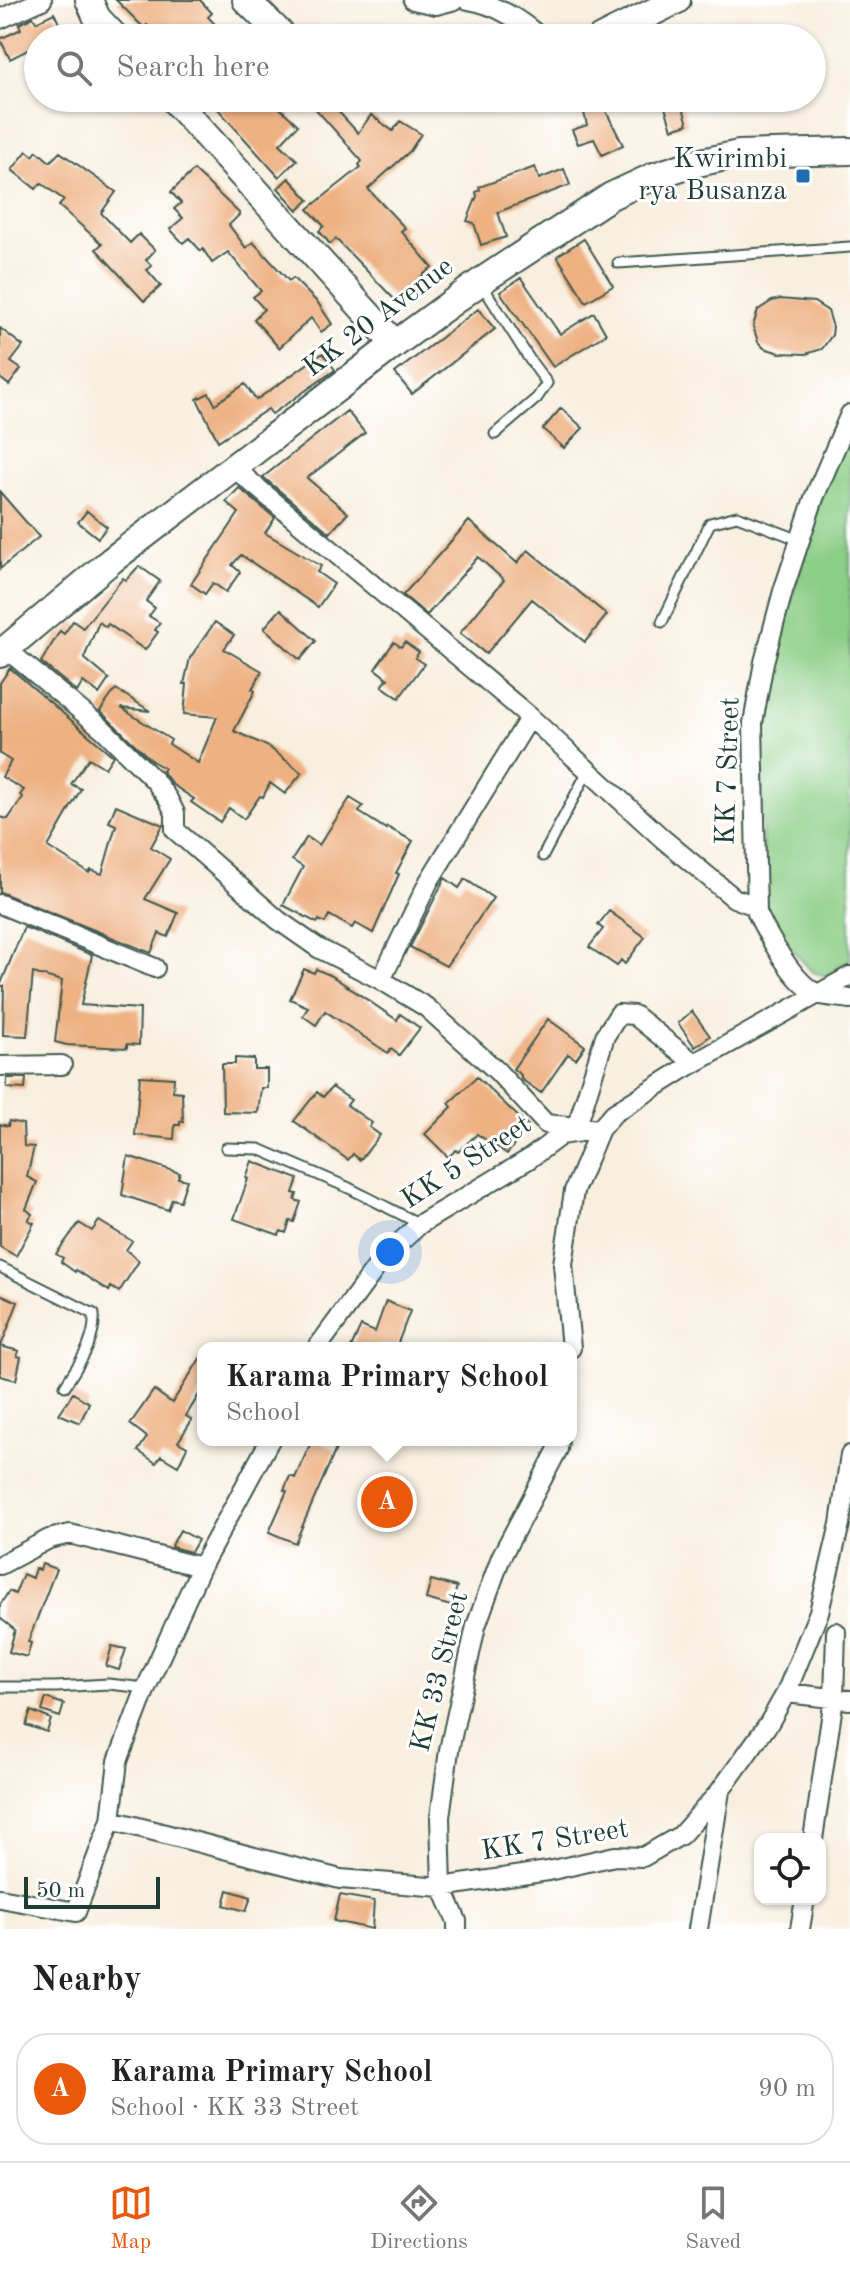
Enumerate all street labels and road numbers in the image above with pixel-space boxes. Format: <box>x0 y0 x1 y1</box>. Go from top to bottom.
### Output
street label: KK 20 Avenue <box>299 253 459 383</box>
street label: KK 7 Street <box>712 696 746 846</box>
street label: KK 5 Street <box>397 1111 537 1215</box>
street label: KK 33 Street <box>407 1589 475 1755</box>
street label: KK 7 Street <box>479 1816 631 1866</box>

